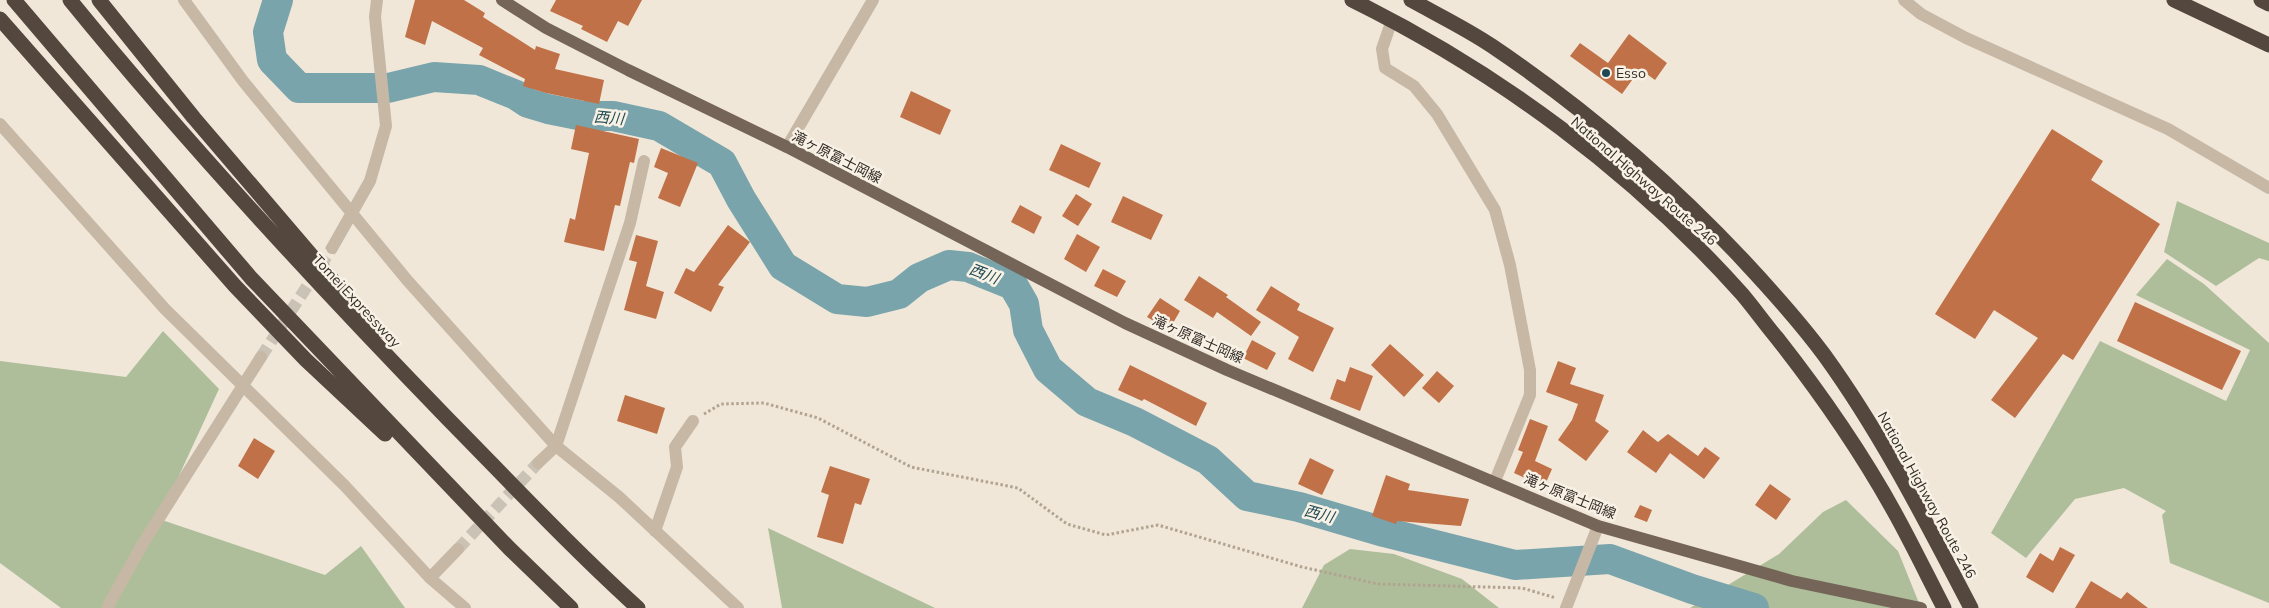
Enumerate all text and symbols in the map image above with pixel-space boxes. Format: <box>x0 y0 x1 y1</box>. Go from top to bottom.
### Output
place label: Esso <box>1616 64 1646 82</box>
marker: Esso <box>1600 67 1612 79</box>
water label: 西川 <box>593 107 627 128</box>
street label: National Highway Route 246 <box>1567 113 1721 249</box>
street label: 滝ヶ原富士岡線 <box>789 127 885 187</box>
street label: Tomei Expressway <box>309 251 405 352</box>
water label: 西川 <box>967 259 1003 288</box>
street label: 滝ヶ原富士岡線 <box>1150 311 1246 367</box>
street label: National Highway Route 246 <box>1874 409 1980 581</box>
street label: 滝ヶ原富士岡線 <box>1521 469 1619 523</box>
water label: 西川 <box>1302 500 1338 527</box>

